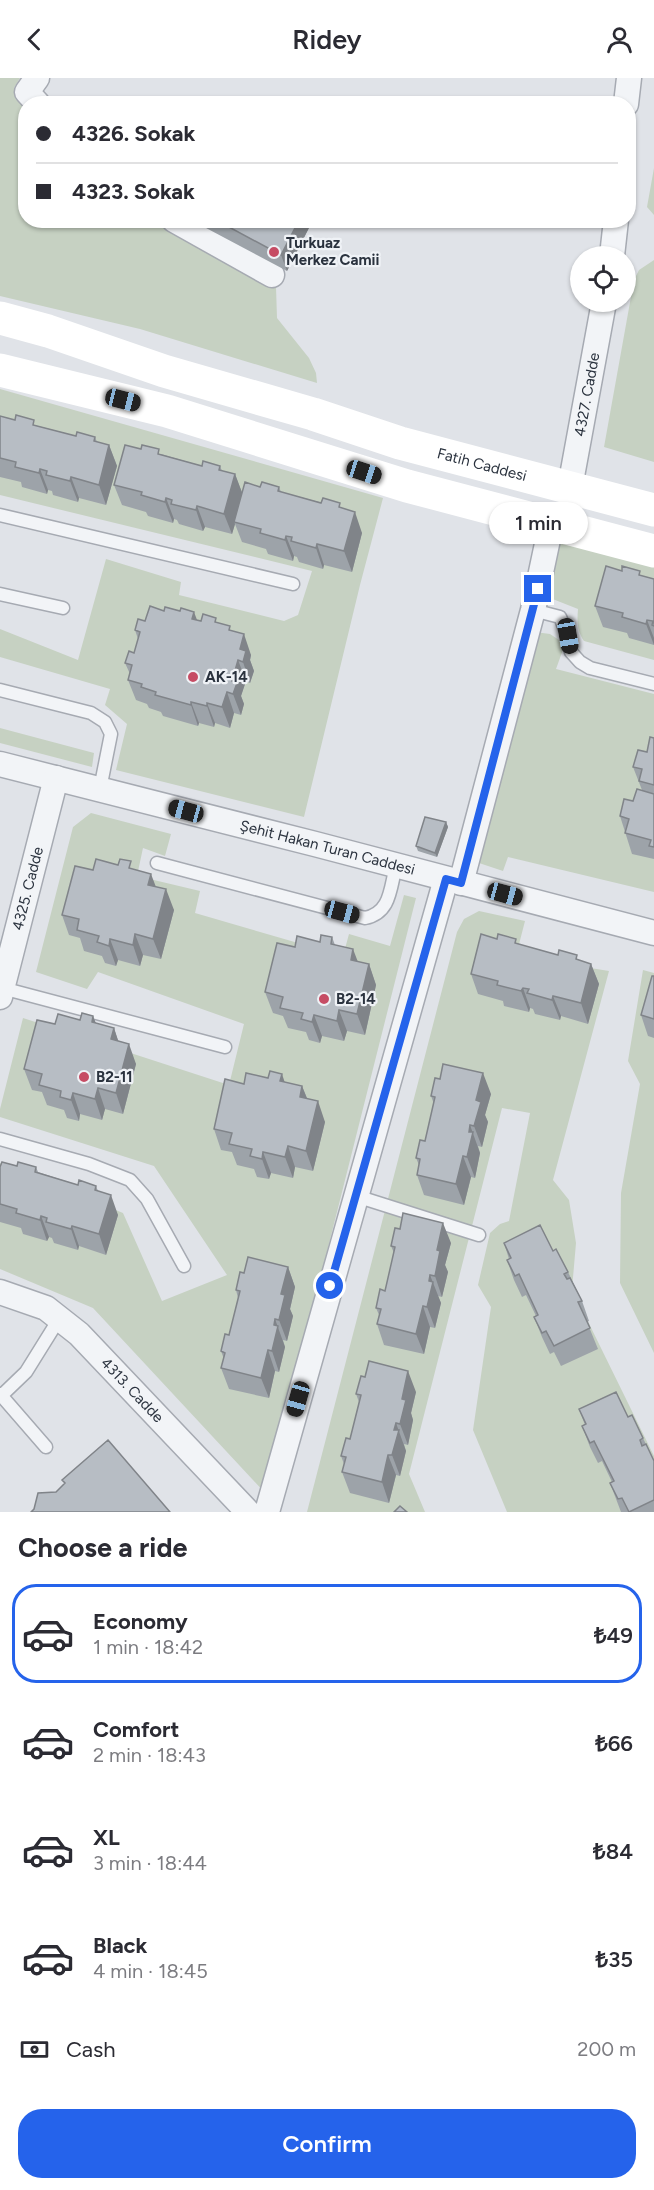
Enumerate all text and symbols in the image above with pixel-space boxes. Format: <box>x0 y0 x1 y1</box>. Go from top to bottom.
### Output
icon: back <box>18 23 51 56</box>
text: Ridey <box>292 23 362 56</box>
icon: person <box>603 23 636 56</box>
text: 4326. Sokak <box>72 120 195 147</box>
text: 4323. Sokak <box>72 178 195 205</box>
place label: Turkuaz Merkez Camii <box>286 234 379 269</box>
marker: Turkuaz Merkez Camii <box>267 245 281 259</box>
map controls <box>570 246 636 312</box>
button: locate <box>570 246 636 312</box>
street label: 4327. Cadde <box>570 351 604 438</box>
car <box>103 387 143 413</box>
street label: Fatih Caddesi <box>435 444 529 485</box>
car <box>344 458 384 486</box>
callout: 1 min <box>488 502 588 544</box>
text: 1 min <box>515 511 562 535</box>
route end <box>524 575 551 602</box>
car <box>556 617 580 655</box>
place label: AK-14 <box>205 668 248 686</box>
marker: AK-14 <box>186 670 200 684</box>
car <box>166 798 206 824</box>
street label: Şehit Hakan Turan Caddesi <box>238 816 417 879</box>
street label: 4325. Cadde <box>8 845 47 932</box>
car <box>485 881 525 907</box>
car <box>322 899 362 925</box>
place label: B2-14 <box>336 990 376 1008</box>
marker: B2-14 <box>317 992 331 1006</box>
place label: B2-11 <box>96 1068 133 1086</box>
marker: B2-11 <box>77 1070 91 1084</box>
route start <box>316 1272 343 1299</box>
street label: 4313. Cadde <box>97 1354 167 1426</box>
car <box>284 1379 312 1419</box>
text: Choose a ride <box>18 1531 187 1564</box>
icon: car <box>21 1607 75 1661</box>
text: Economy <box>93 1608 188 1635</box>
text: ₺49 <box>594 1622 633 1649</box>
text: 1 min · 18:42 <box>93 1635 203 1659</box>
icon: car <box>21 1715 75 1769</box>
text: Comfort <box>93 1716 179 1743</box>
text: ₺66 <box>595 1730 633 1757</box>
text: 2 min · 18:43 <box>93 1743 206 1767</box>
icon: car <box>21 1823 75 1877</box>
text: XL <box>93 1824 120 1851</box>
text: ₺84 <box>593 1838 633 1865</box>
text: 3 min · 18:44 <box>93 1851 207 1875</box>
icon: car <box>21 1931 75 1985</box>
text: Black <box>93 1932 147 1959</box>
text: ₺35 <box>596 1946 633 1973</box>
text: 4 min · 18:45 <box>93 1959 208 1983</box>
icon: cash <box>18 2033 51 2066</box>
text: Cash <box>66 2036 116 2063</box>
text: 200 m <box>577 2037 636 2061</box>
button: Confirm <box>18 2109 636 2178</box>

